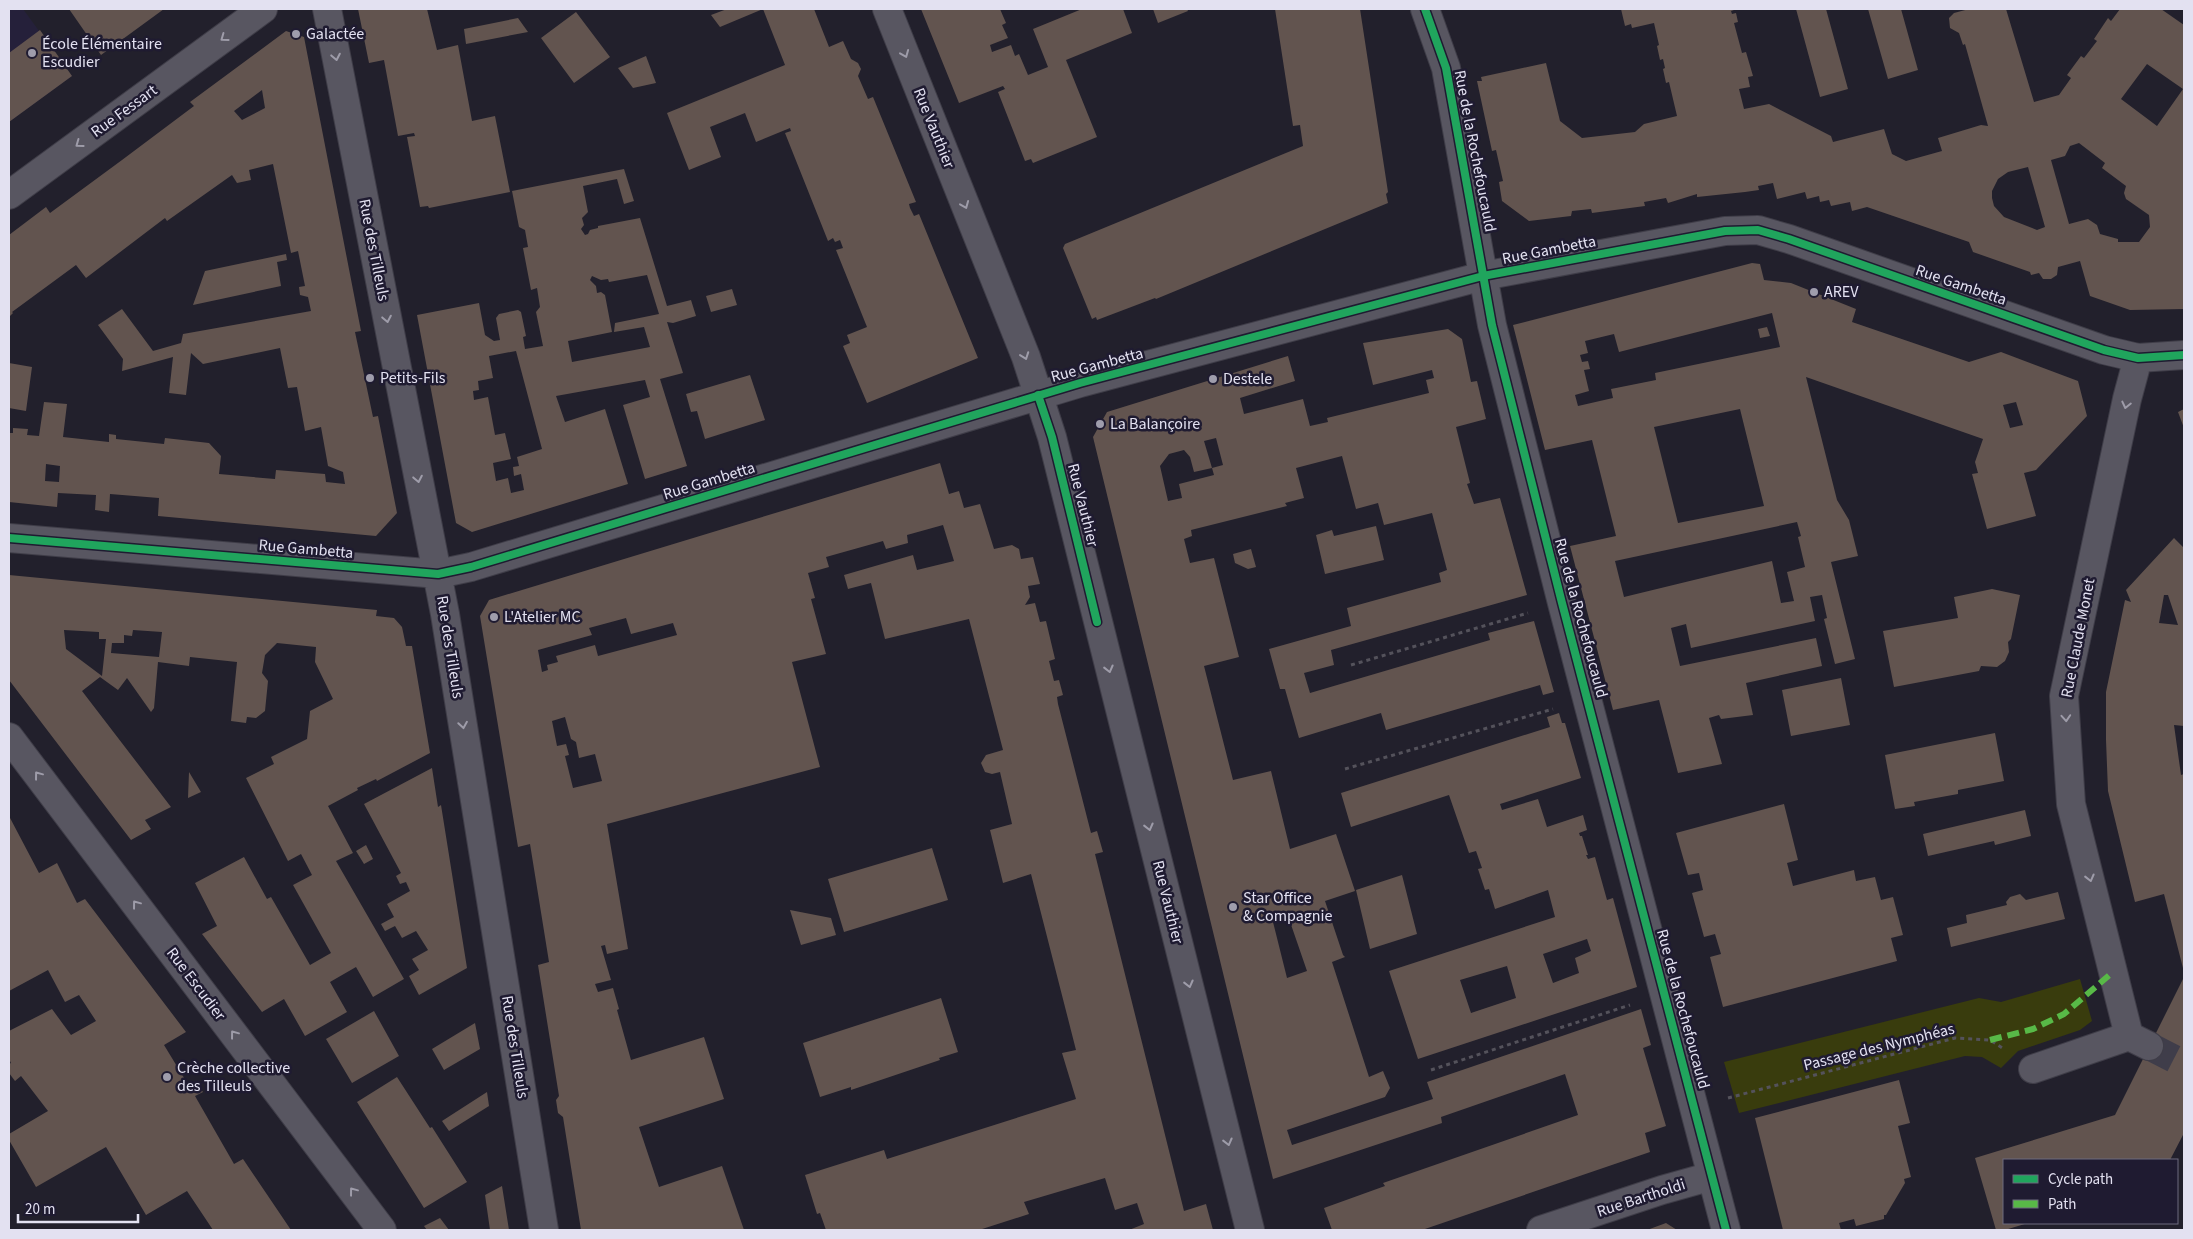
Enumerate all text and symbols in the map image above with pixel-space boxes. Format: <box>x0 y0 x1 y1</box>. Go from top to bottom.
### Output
place label: Galactée <box>306 23 364 45</box>
marker: Galactée <box>290 28 302 40</box>
one-way arrow <box>221 32 230 40</box>
place label: École Élémentaire Escudier <box>42 33 162 73</box>
marker: École Élémentaire Escudier <box>26 47 38 59</box>
one-way arrow <box>898 49 909 58</box>
one-way arrow <box>330 52 341 61</box>
street label: Rue de la Rochefoucauld <box>1449 68 1501 234</box>
street label: Rue Fessart <box>86 79 162 143</box>
street label: Rue Vauthier <box>908 84 960 172</box>
one-way arrow <box>75 138 85 147</box>
street label: Rue des Tilleuls <box>353 197 395 303</box>
one-way arrow <box>959 200 969 209</box>
street label: Rue Gambetta <box>1500 230 1598 270</box>
street label: Rue Gambetta <box>1913 259 2009 311</box>
place label: AREV <box>1824 281 1859 303</box>
marker: AREV <box>1808 286 1820 298</box>
one-way arrow <box>381 315 392 324</box>
street label: Rue Gambetta <box>1048 342 1146 388</box>
one-way arrow <box>1019 351 1029 360</box>
place label: Petits-Fils <box>380 367 446 389</box>
place label: Destele <box>1223 368 1272 390</box>
marker: Petits-Fils <box>364 372 376 384</box>
marker: Destele <box>1207 373 1219 385</box>
one-way arrow <box>2121 400 2132 409</box>
place label: La Balançoire <box>1110 413 1200 435</box>
marker: La Balançoire <box>1094 418 1106 430</box>
street label: Rue Gambetta <box>660 457 758 505</box>
street label: Rue Vauthier <box>1062 461 1104 549</box>
one-way arrow <box>412 474 423 483</box>
street label: Rue Gambetta <box>258 534 354 564</box>
street label: Rue de la Rochefoucauld <box>1549 536 1613 700</box>
street label: Rue Claude Monet <box>2056 576 2100 700</box>
street label: Rue des Tilleuls <box>431 594 469 700</box>
place label: L'Atelier MC <box>504 606 581 628</box>
marker: L'Atelier MC <box>488 611 500 623</box>
one-way arrow <box>1103 665 1114 674</box>
one-way arrow <box>2060 715 2071 723</box>
one-way arrow <box>457 720 467 729</box>
one-way arrow <box>35 772 43 781</box>
one-way arrow <box>1143 822 1154 831</box>
street label: Rue Vauthier <box>1147 858 1189 946</box>
one-way arrow <box>2084 874 2094 882</box>
place label: Star Office & Compagnie <box>1243 887 1332 927</box>
one-way arrow <box>133 901 141 910</box>
marker: Star Office & Compagnie <box>1227 901 1239 913</box>
street label: Rue de la Rochefoucauld <box>1651 927 1715 1091</box>
street label: Rue Escudier <box>161 943 231 1025</box>
one-way arrow <box>1183 980 1193 988</box>
street label: Rue des Tilleuls <box>496 994 534 1100</box>
street label: Passage des Nymphéas <box>1801 1018 1957 1076</box>
one-way arrow <box>231 1031 239 1040</box>
place label: Crèche collective des Tilleuls <box>177 1057 290 1097</box>
marker: Crèche collective des Tilleuls <box>161 1071 173 1083</box>
one-way arrow <box>1222 1137 1233 1146</box>
legend <box>2003 1159 2178 1224</box>
text: Cycle path <box>2048 1169 2113 1190</box>
street label: Rue Bartholdi <box>1594 1173 1688 1223</box>
one-way arrow <box>350 1187 359 1197</box>
scale bar <box>18 1192 138 1224</box>
text: Path <box>2048 1194 2076 1215</box>
text: 20 m <box>25 1199 55 1220</box>

